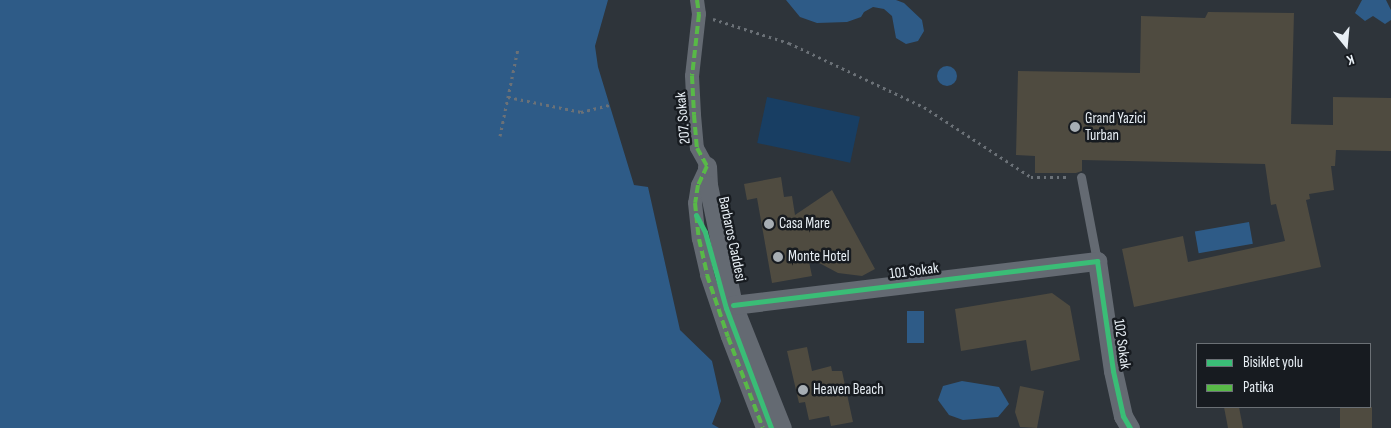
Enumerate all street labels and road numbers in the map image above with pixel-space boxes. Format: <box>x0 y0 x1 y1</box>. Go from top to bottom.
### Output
street label: 207. Sokak <box>672 91 694 145</box>
street label: Barbaros Caddesi <box>714 195 750 283</box>
street label: 101 Sokak <box>888 259 940 283</box>
street label: 102 Sokak <box>1110 318 1134 370</box>

